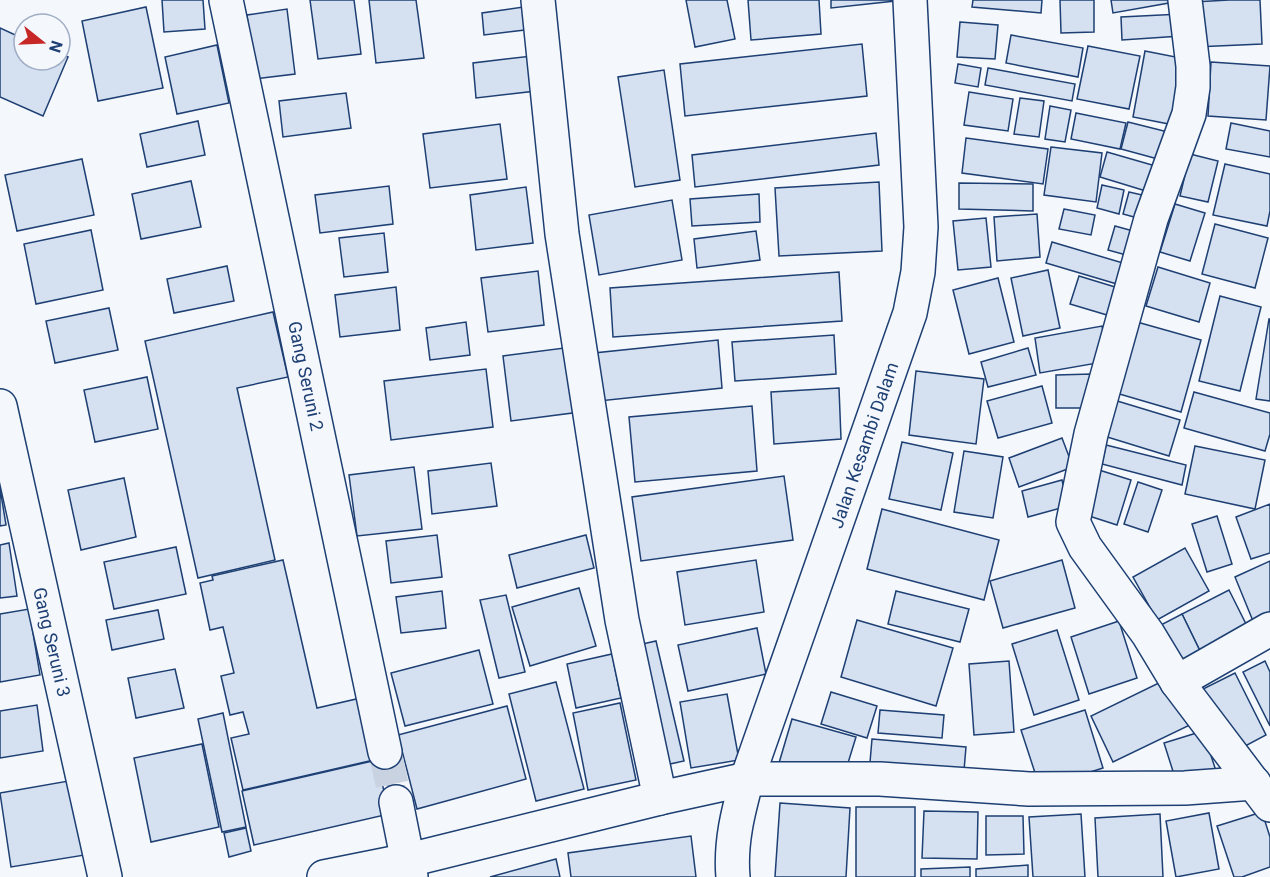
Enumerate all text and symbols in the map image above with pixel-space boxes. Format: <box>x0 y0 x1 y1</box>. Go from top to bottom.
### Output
north arrow <box>12 12 72 72</box>
text: N <box>45 38 67 55</box>
street label: Gang Seruni 2 <box>284 319 328 433</box>
street label: Jalan Kesambi Dalam <box>826 359 902 531</box>
street label: Gang Seruni 3 <box>29 585 75 699</box>

